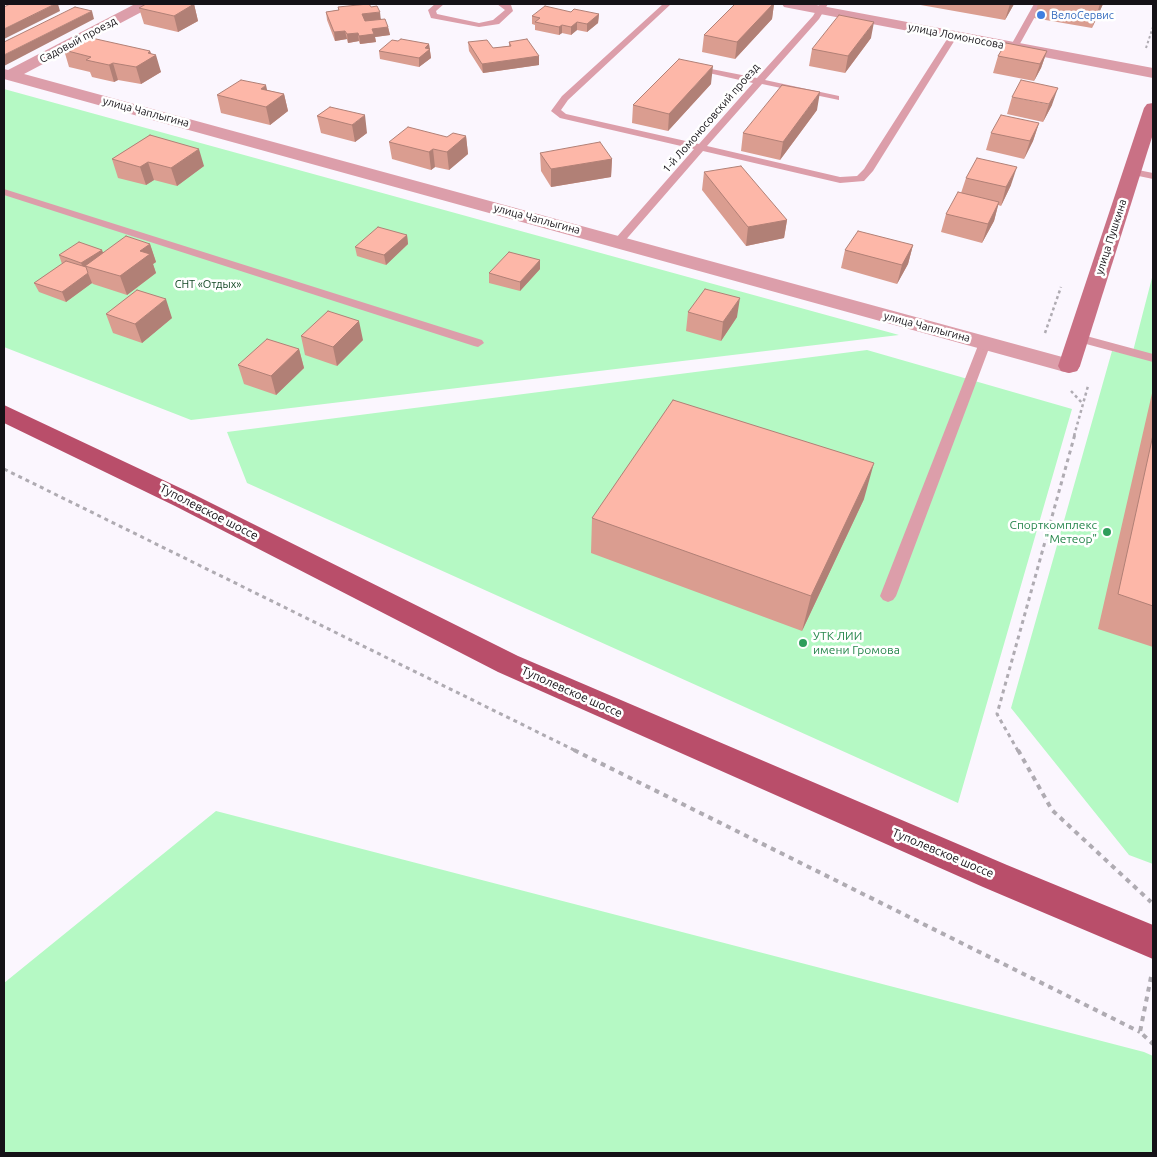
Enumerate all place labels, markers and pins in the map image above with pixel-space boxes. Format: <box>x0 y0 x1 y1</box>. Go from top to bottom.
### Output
place label: ВелоСервис <box>1051 8 1114 22</box>
marker: ВелоСервис <box>1035 9 1047 21</box>
place label: Спорткомплекс "Метеор" <box>1010 518 1097 546</box>
marker: Спорткомплекс "Метеор" <box>1101 526 1113 538</box>
place label: УТК ЛИИ имени Громова <box>813 629 900 657</box>
marker: УТК ЛИИ имени Громова <box>797 637 809 649</box>

